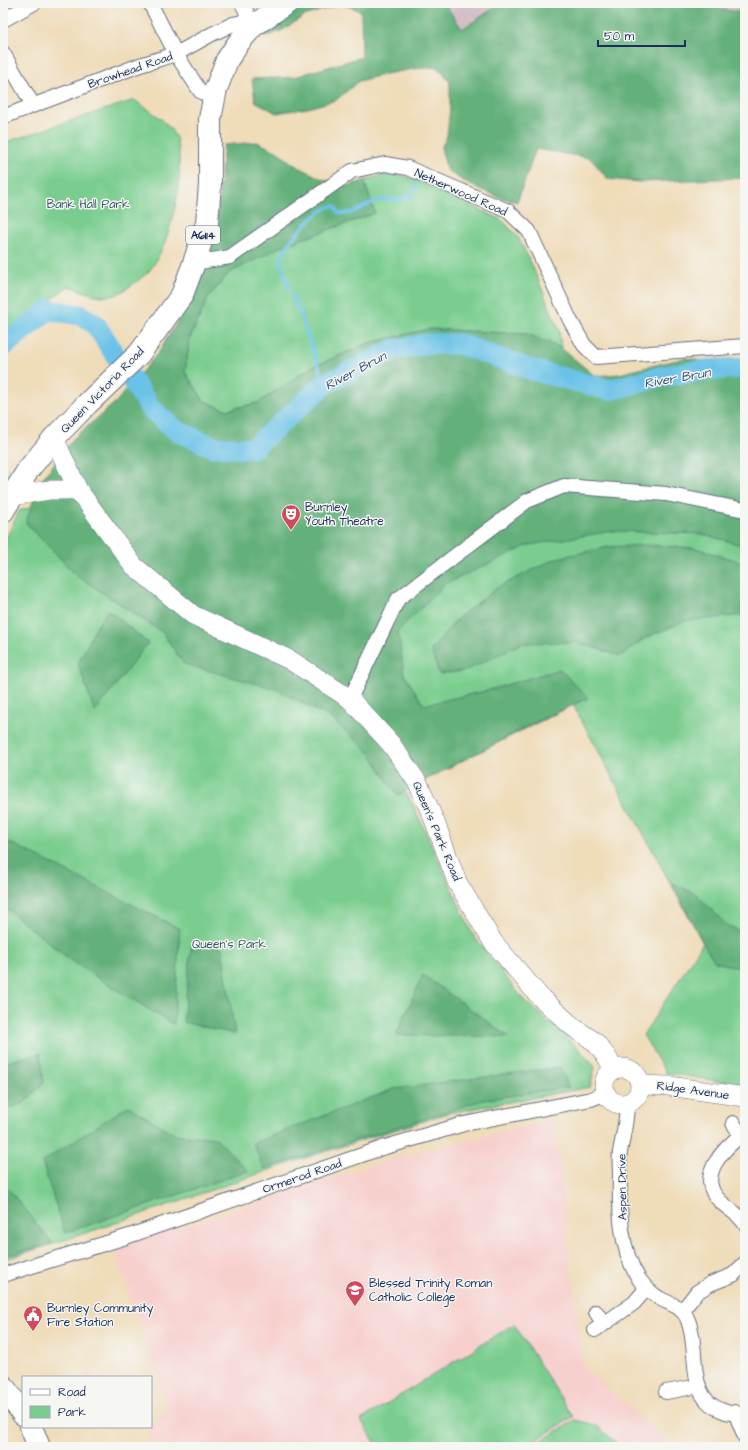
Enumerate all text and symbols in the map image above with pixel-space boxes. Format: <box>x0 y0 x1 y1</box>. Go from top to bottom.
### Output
scale bar <box>598 22 685 48</box>
text: 50 m <box>604 28 635 45</box>
street label: Browhead Road <box>85 48 175 93</box>
street label: Netherwood Road <box>412 164 510 220</box>
park label: Bank Hall Park <box>47 196 130 213</box>
road number: A6114 <box>186 226 220 244</box>
street label: Queen Victoria Road <box>57 343 148 437</box>
water label: River Brun <box>322 347 391 395</box>
water label: River Brun <box>643 363 713 393</box>
place label: Burnley Youth Theatre <box>305 499 384 530</box>
theatre icon: Burnley Youth Theatre <box>280 503 302 531</box>
street label: Queen's Park Road <box>408 779 465 884</box>
park label: Queen's Park <box>192 936 267 953</box>
street label: Ridge Avenue <box>655 1077 731 1105</box>
street label: Aspen Drive <box>613 1153 632 1220</box>
street label: Ormerod Road <box>260 1155 344 1198</box>
place label: Blessed Trinity Roman Catholic College <box>369 1275 492 1307</box>
school or university icon: Blessed Trinity Roman Catholic College <box>344 1279 366 1307</box>
place label: Burnley Community Fire Station <box>47 1300 154 1331</box>
public building icon: Burnley Community Fire Station <box>22 1304 44 1332</box>
legend <box>22 1376 152 1428</box>
text: Road <box>58 1384 86 1401</box>
text: Park <box>58 1404 86 1421</box>

